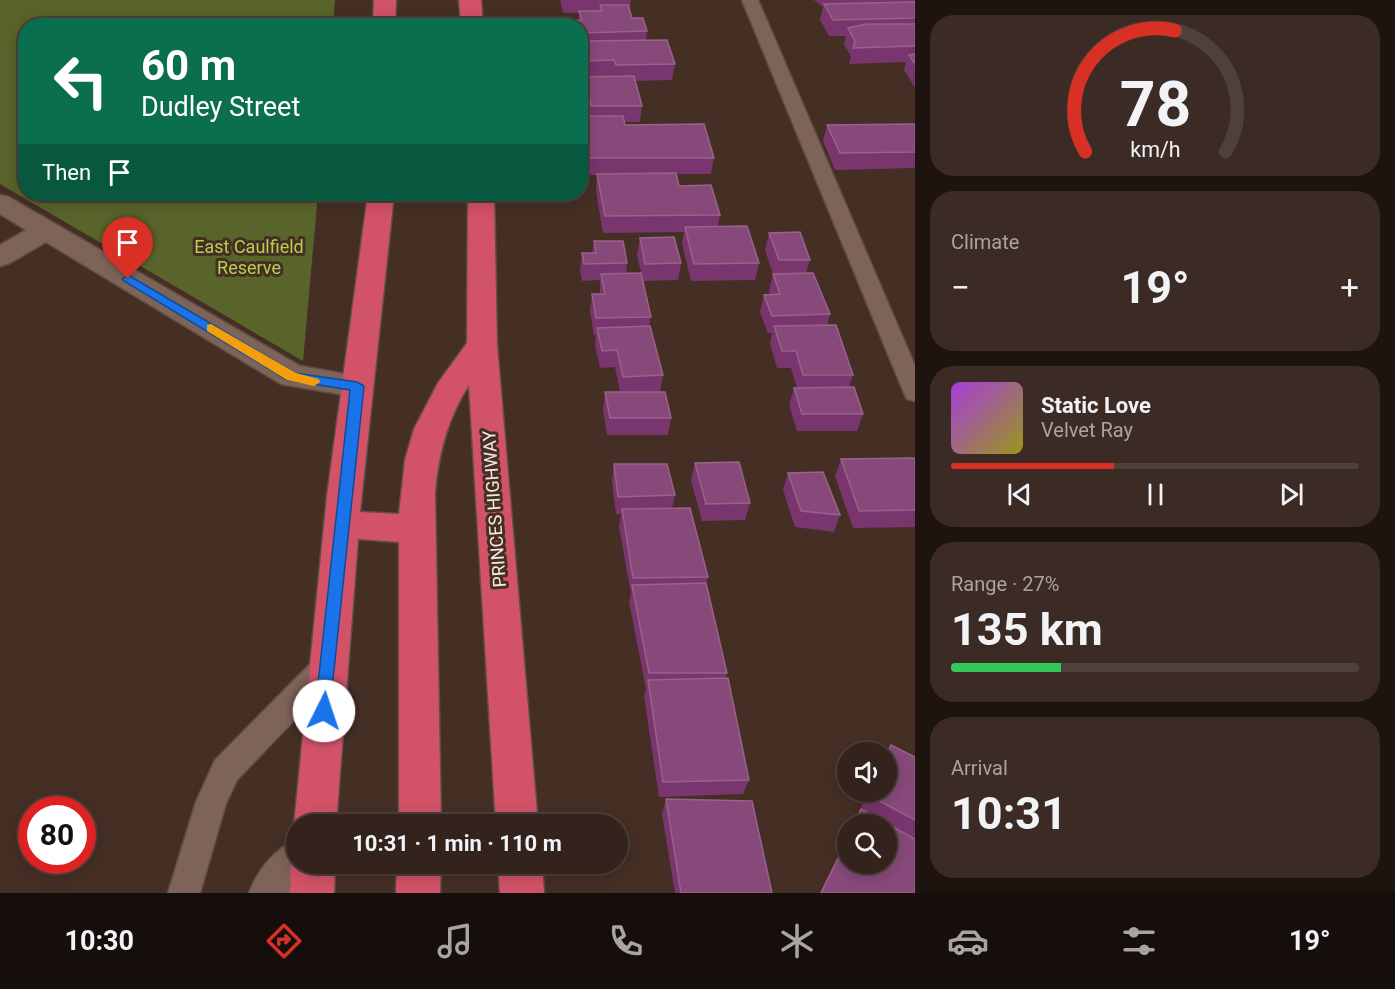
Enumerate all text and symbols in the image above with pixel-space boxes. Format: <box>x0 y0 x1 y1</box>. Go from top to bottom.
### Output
text: 60 m <box>141 41 236 90</box>
icon: left <box>42 42 120 120</box>
text: 78 <box>1119 68 1191 141</box>
text: Dudley Street <box>141 91 300 123</box>
text: km/h <box>1130 138 1180 163</box>
icon: arrive <box>103 156 136 189</box>
text: Then <box>42 160 91 185</box>
pin <box>102 217 153 279</box>
icon: arrive <box>111 226 144 259</box>
text: Climate <box>951 230 1019 254</box>
park label: East Caulfield Reserve <box>194 236 304 278</box>
text: 19° <box>1120 261 1190 314</box>
text: − <box>951 268 970 307</box>
text: + <box>1340 268 1359 307</box>
text: Static Love <box>1041 393 1151 418</box>
text: Velvet Ray <box>1041 418 1133 442</box>
street label: PRINCES HIGHWAY <box>478 430 510 588</box>
icon: previous <box>1003 478 1036 511</box>
icon: pause <box>1139 478 1172 511</box>
icon: next <box>1275 478 1308 511</box>
text: Range · 27% <box>951 572 1059 596</box>
text: 135 km <box>951 603 1103 656</box>
position arrow <box>292 679 356 743</box>
map controls <box>837 742 897 874</box>
button: sound <box>837 742 897 802</box>
text: Arrival <box>951 756 1008 780</box>
text: 10:31 <box>951 787 1067 840</box>
speed limit sign: 80 <box>18 796 96 874</box>
button: search <box>837 814 897 874</box>
text: 10:31 · 1 min · 110 m <box>352 831 562 856</box>
icon: directions <box>263 920 305 962</box>
icon: music <box>434 920 476 962</box>
icon: phone <box>605 920 647 962</box>
icon: climate <box>776 920 818 962</box>
icon: car <box>947 920 989 962</box>
icon: filters <box>1118 920 1160 962</box>
text: 10:30 <box>64 925 134 957</box>
text: 19° <box>1289 925 1330 957</box>

